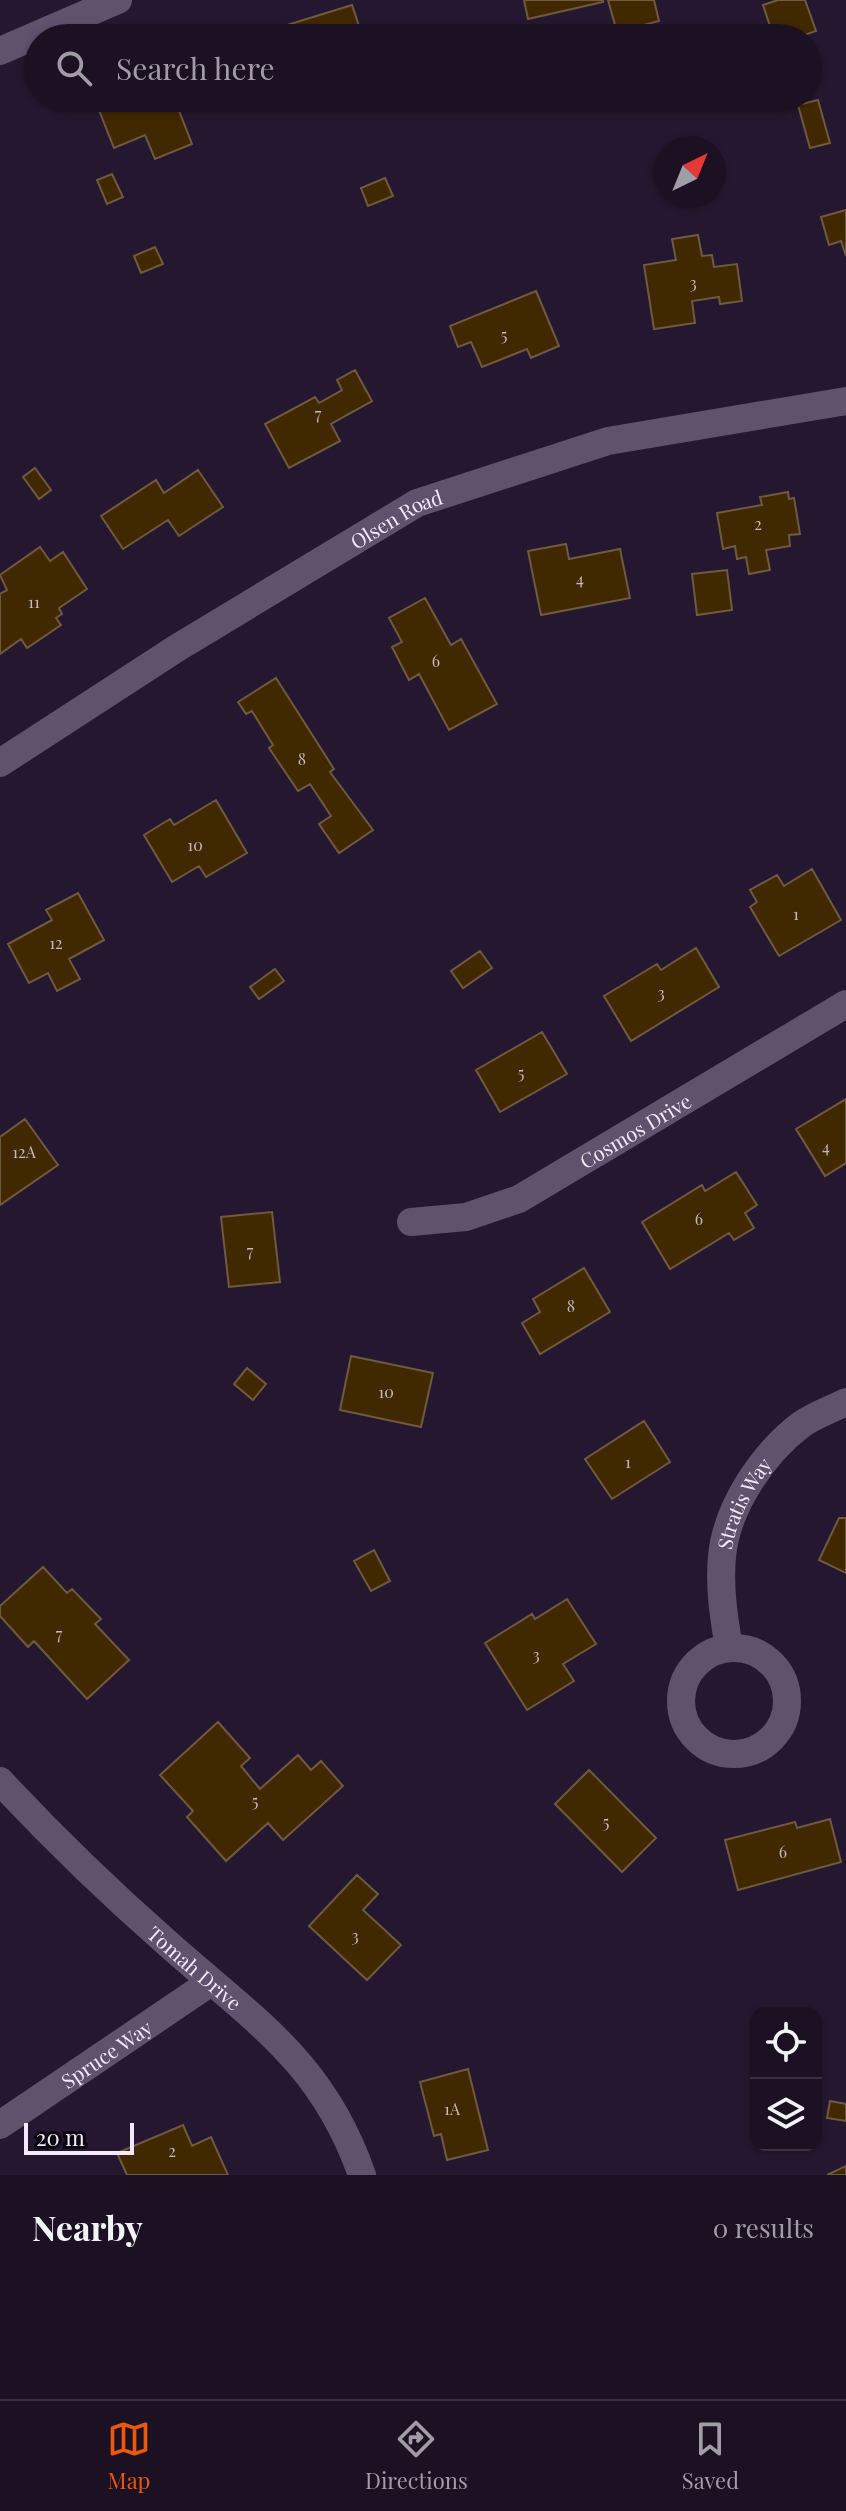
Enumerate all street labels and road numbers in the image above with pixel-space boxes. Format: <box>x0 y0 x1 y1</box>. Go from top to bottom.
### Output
street label: Olsen Road <box>345 482 446 554</box>
street label: Cosmos Drive <box>574 1086 696 1174</box>
street label: Stratis Way <box>710 1451 776 1551</box>
street label: Tomah Drive <box>143 1919 248 2015</box>
street label: Spruce Way <box>55 2013 157 2094</box>

